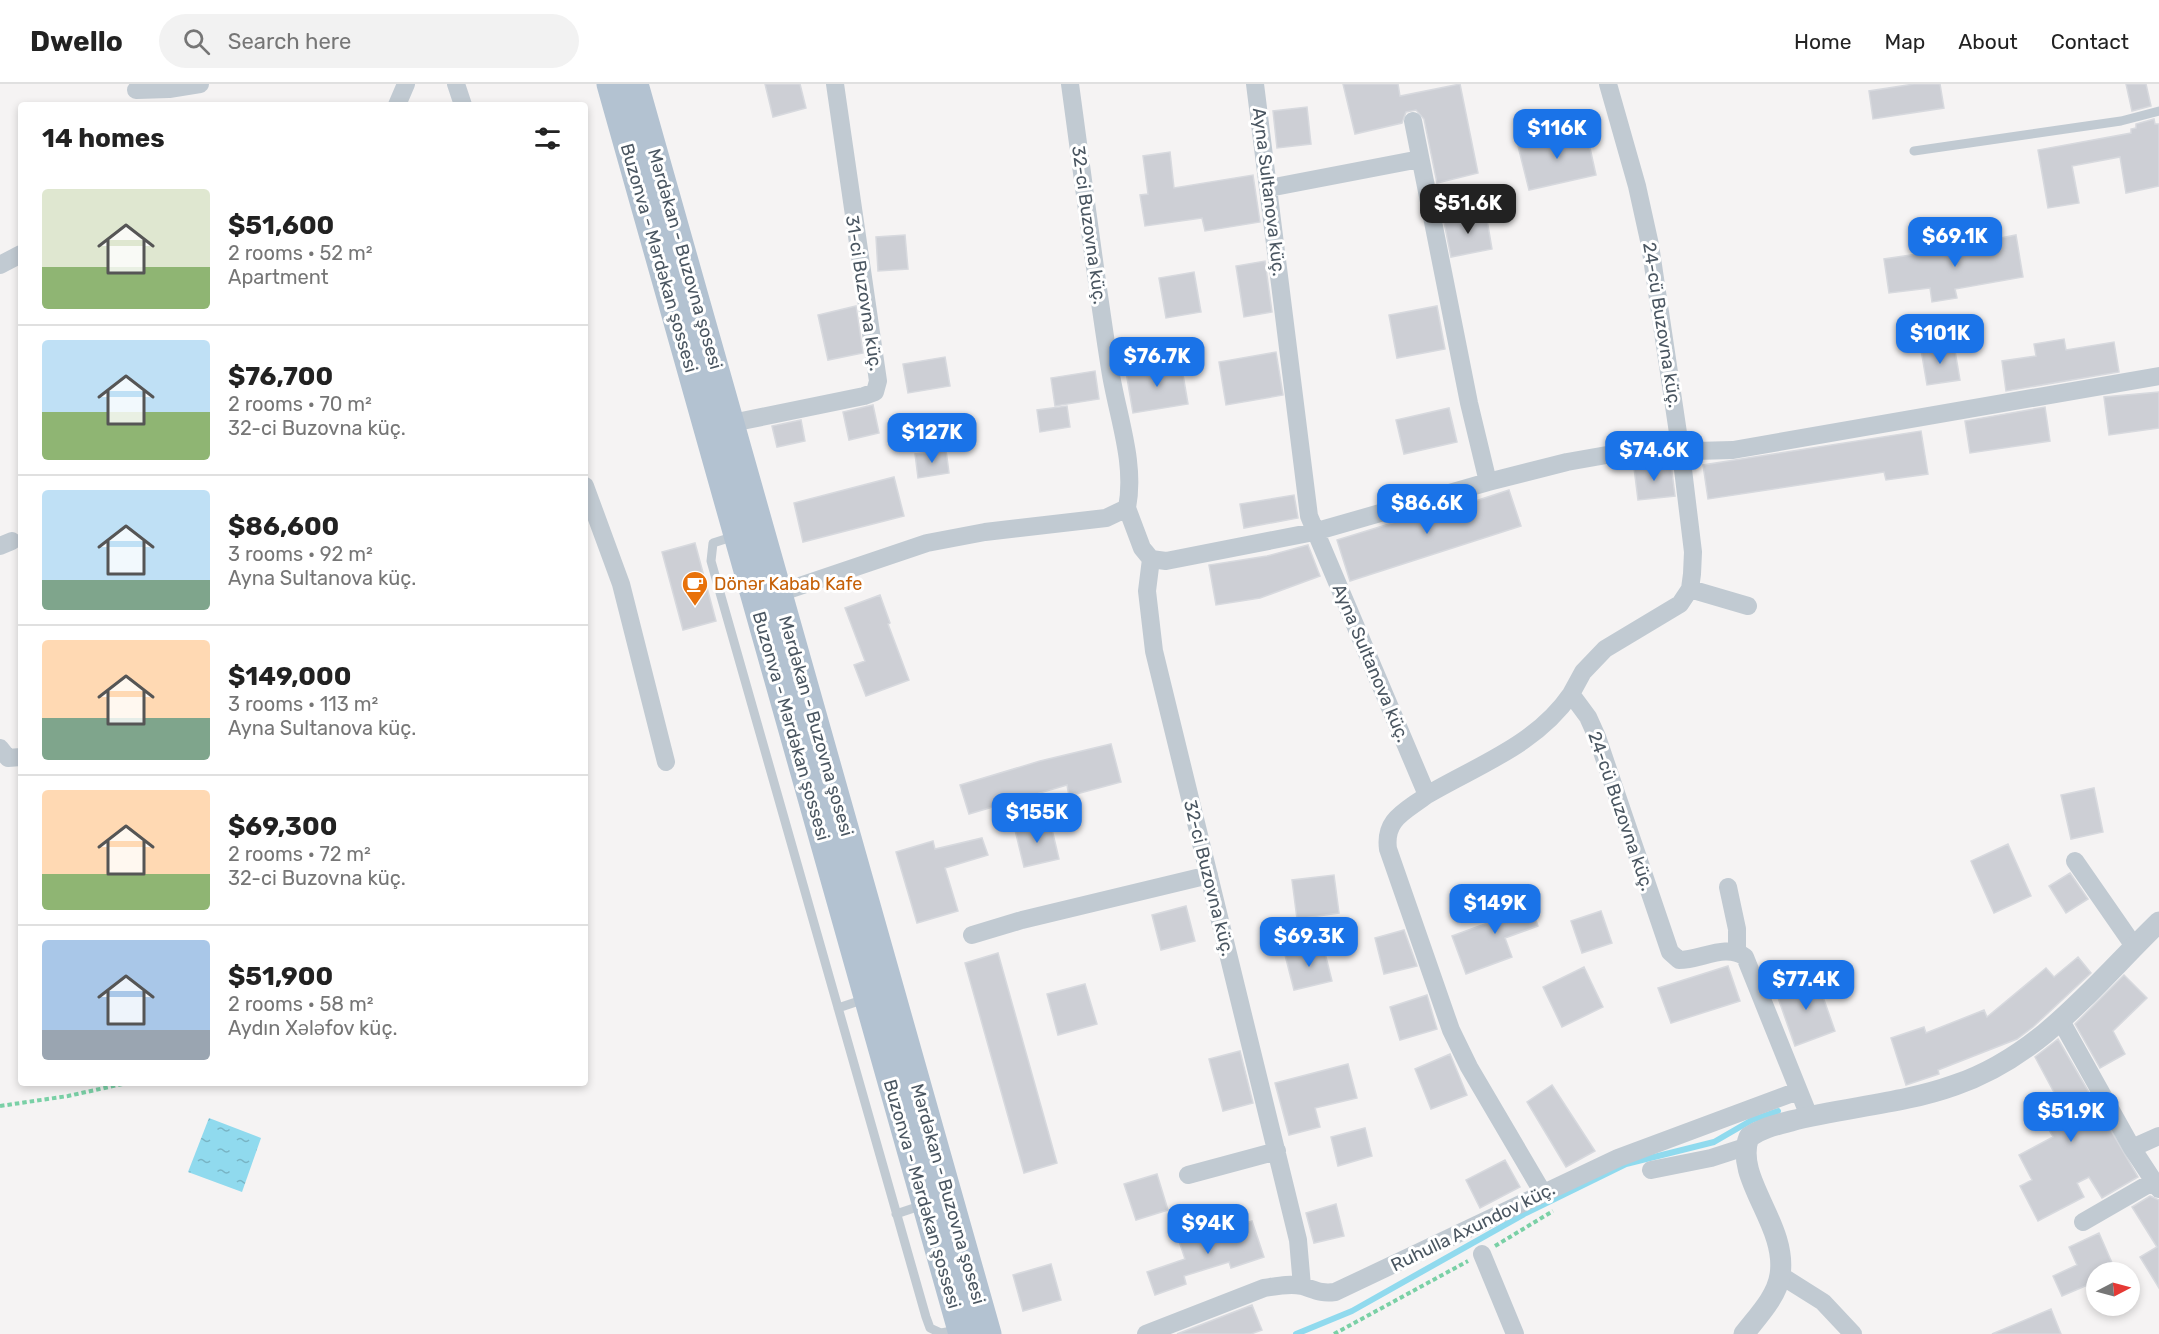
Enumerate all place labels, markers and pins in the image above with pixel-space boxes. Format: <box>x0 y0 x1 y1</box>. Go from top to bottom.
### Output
pin: $116K <box>1515 109 1599 160</box>
pin: $51.6K <box>1419 184 1517 235</box>
pin: $69.1K <box>1906 217 2004 268</box>
pin: $101K <box>1898 314 1982 365</box>
pin: $76.7K <box>1108 337 1206 388</box>
pin: $127K <box>890 413 974 464</box>
pin: $74.6K <box>1605 431 1703 482</box>
pin: $86.6K <box>1378 484 1476 535</box>
cafe icon: Dönər Kabab Kafe <box>680 569 710 607</box>
place label: Dönər Kabab Kafe <box>714 573 862 595</box>
pin: $155K <box>995 793 1079 844</box>
pin: $149K <box>1453 884 1537 935</box>
pin: $69.3K <box>1260 917 1358 968</box>
pin: $77.4K <box>1757 960 1855 1011</box>
pin: $51.9K <box>2022 1092 2120 1143</box>
pin: $94K <box>1172 1204 1244 1255</box>

